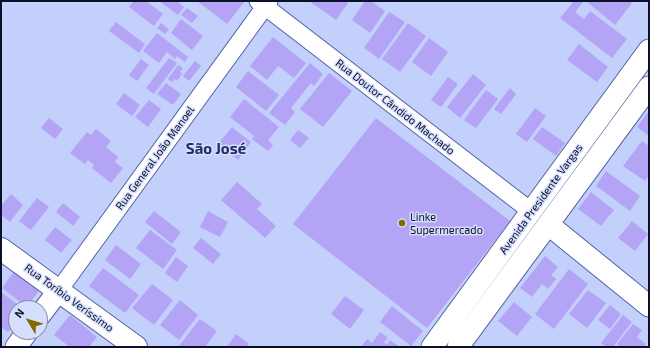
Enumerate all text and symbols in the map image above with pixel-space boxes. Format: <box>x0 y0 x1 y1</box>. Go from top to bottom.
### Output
street label: Rua Doutor Cândido Machado <box>333 56 457 158</box>
street label: Rua General João Manoel <box>113 104 197 212</box>
district label: São José <box>186 140 246 158</box>
street label: Avenida Presidente Vargas <box>497 141 585 257</box>
place label: Linke Supermercado <box>410 210 483 236</box>
marker: Linke Supermercado <box>397 218 407 228</box>
street label: Rua Toríbio Veríssimo <box>22 261 116 335</box>
north arrow <box>8 300 48 340</box>
text: N <box>11 306 27 320</box>

